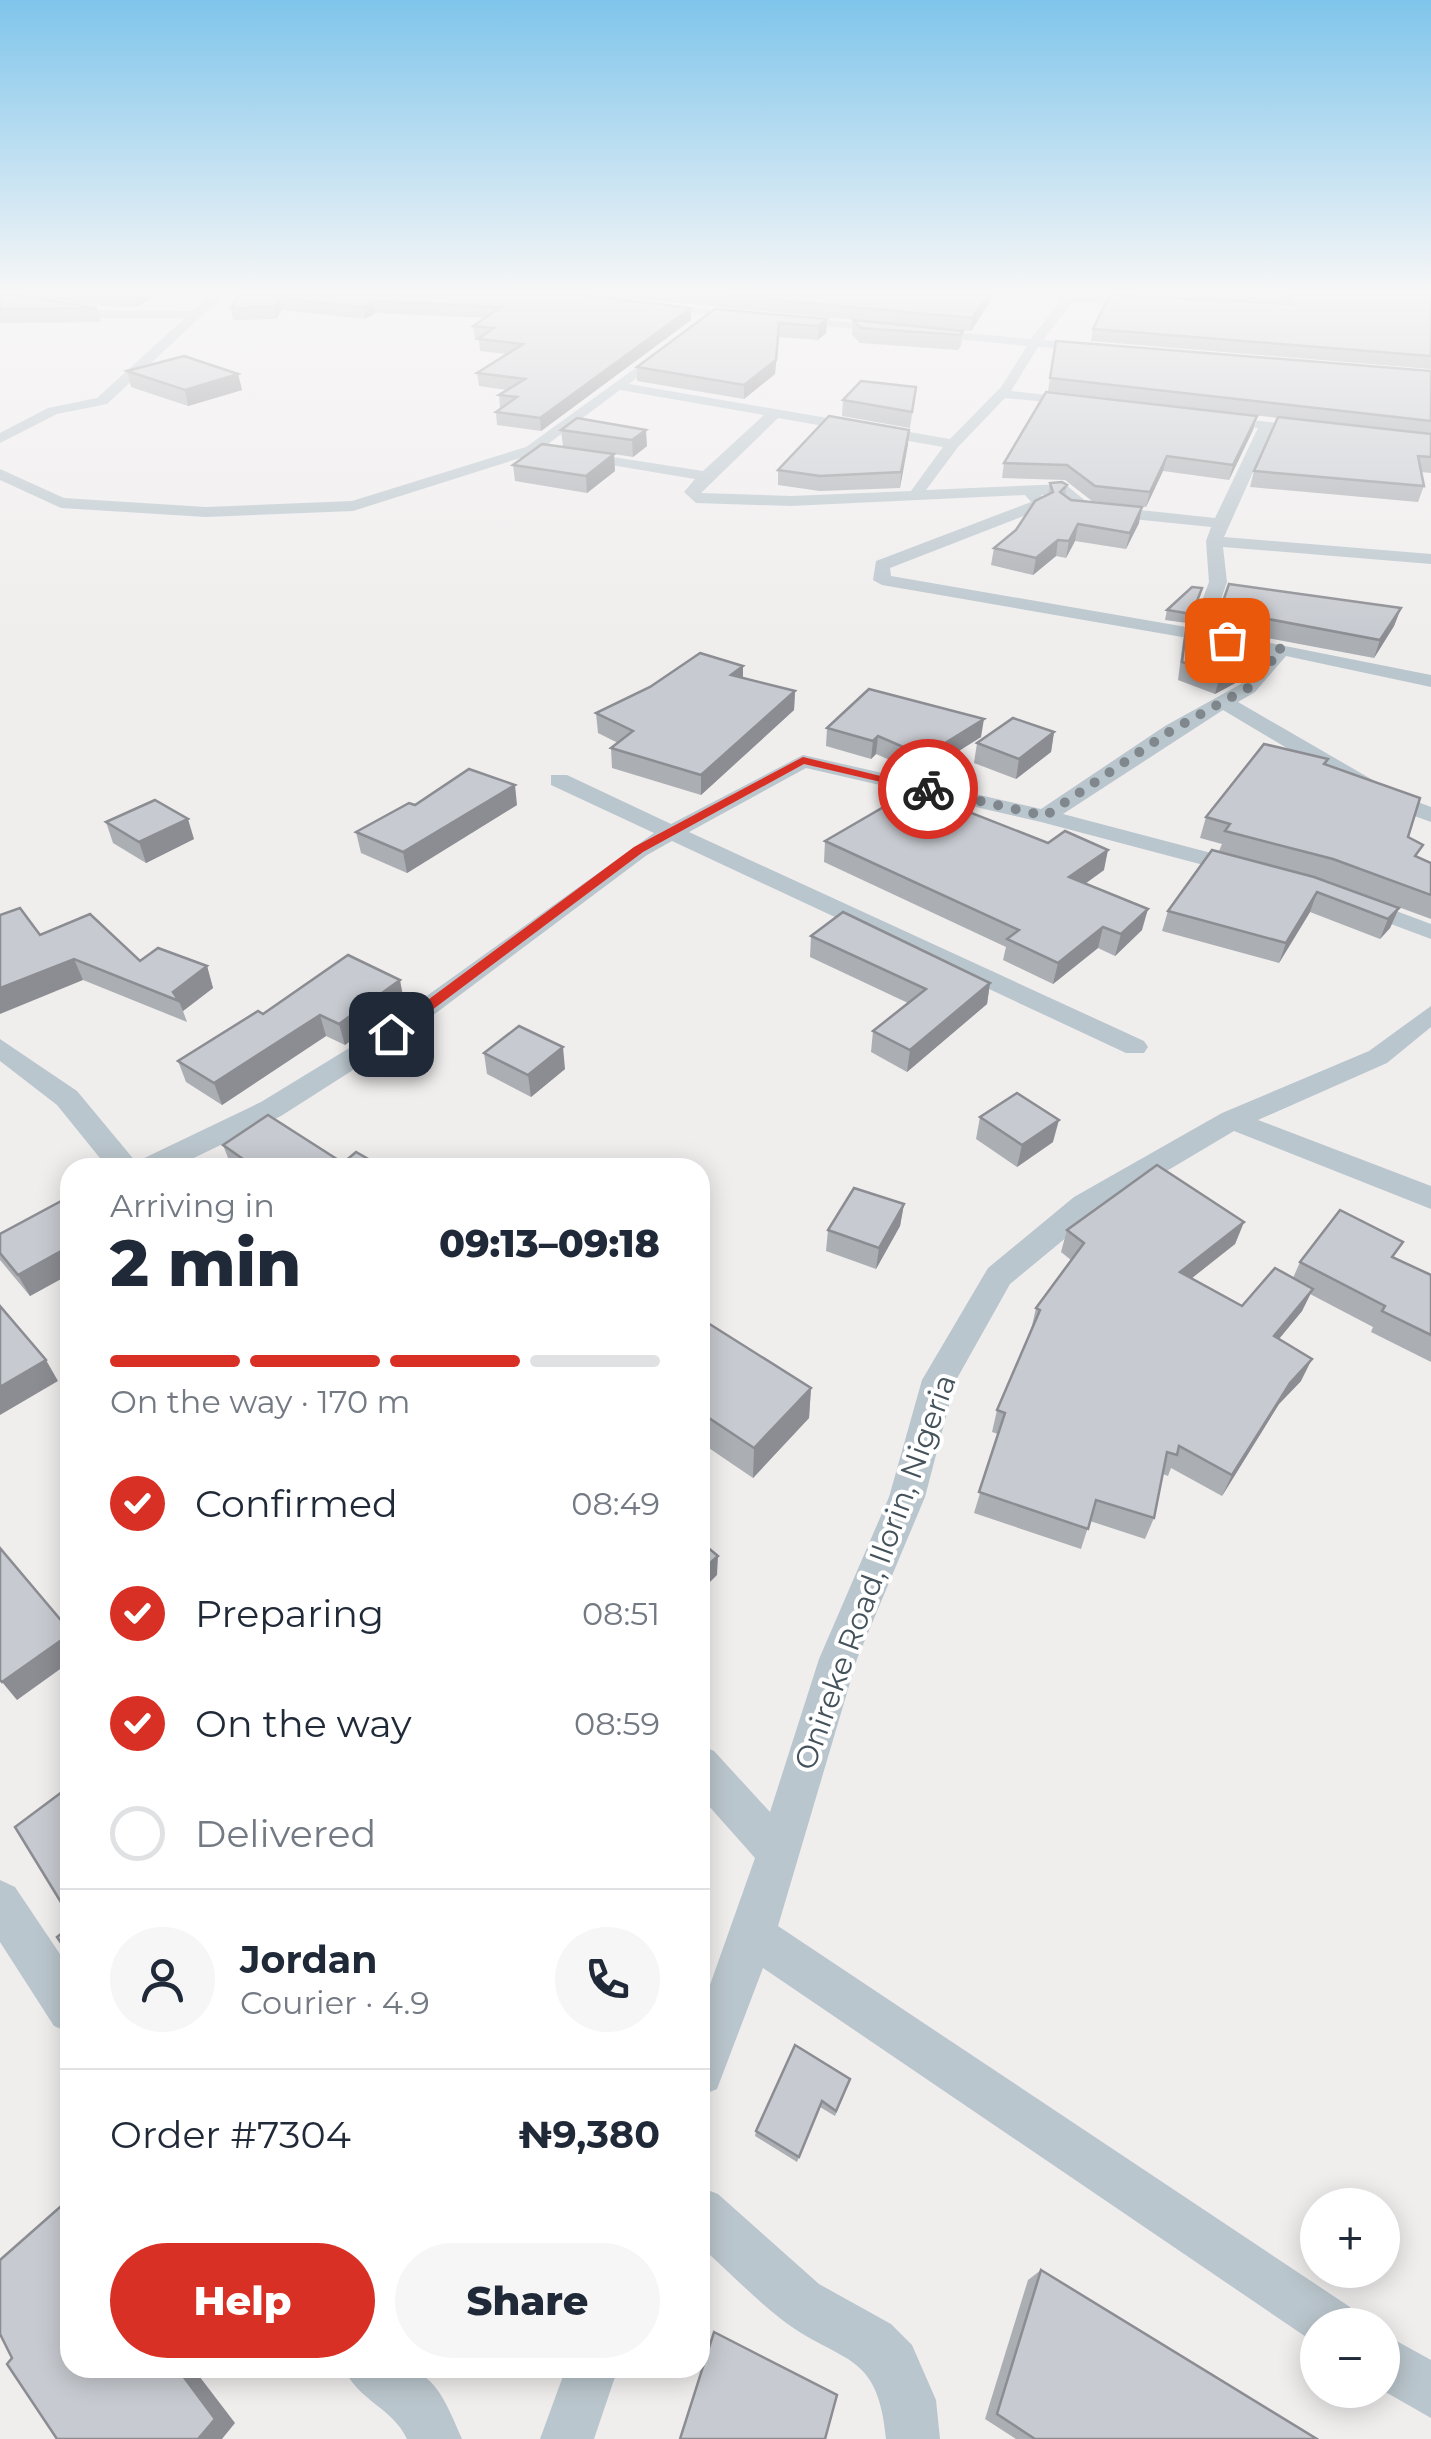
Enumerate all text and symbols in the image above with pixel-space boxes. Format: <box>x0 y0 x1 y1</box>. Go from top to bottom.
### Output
pin <box>1185 598 1270 683</box>
icon: bag <box>1200 613 1255 668</box>
courier <box>878 739 978 839</box>
icon: bike <box>901 762 956 817</box>
pin <box>349 992 434 1077</box>
icon: home <box>364 1007 419 1062</box>
text: Arriving in <box>110 1186 275 1225</box>
text: 09:13–09:18 <box>439 1220 660 1267</box>
text: 2 min <box>110 1223 301 1302</box>
street label: Onireke Road, Ilorin, Nigeria <box>786 1369 964 1775</box>
text: On the way · 170 m <box>110 1382 410 1421</box>
icon: check <box>110 1476 165 1531</box>
text: Confirmed <box>195 1480 398 1527</box>
text: 08:49 <box>571 1484 660 1523</box>
icon: check <box>110 1586 165 1641</box>
text: Preparing <box>195 1590 384 1637</box>
text: 08:51 <box>582 1594 660 1633</box>
icon: check <box>110 1696 165 1751</box>
text: On the way <box>195 1700 412 1747</box>
text: 08:59 <box>574 1704 660 1743</box>
text: Delivered <box>195 1810 376 1857</box>
button: person <box>110 1927 215 2032</box>
button: phone <box>555 1927 660 2032</box>
text: Jordan <box>240 1936 378 1983</box>
text: Courier · 4.9 <box>240 1983 430 2022</box>
text: Order #7304 <box>110 2111 351 2158</box>
text: ₦9,380 <box>518 2111 660 2158</box>
map controls <box>1300 2188 1400 2408</box>
button: + <box>1300 2188 1400 2288</box>
button: Help <box>110 2243 375 2358</box>
button: Share <box>395 2243 660 2358</box>
button: − <box>1300 2308 1400 2408</box>

